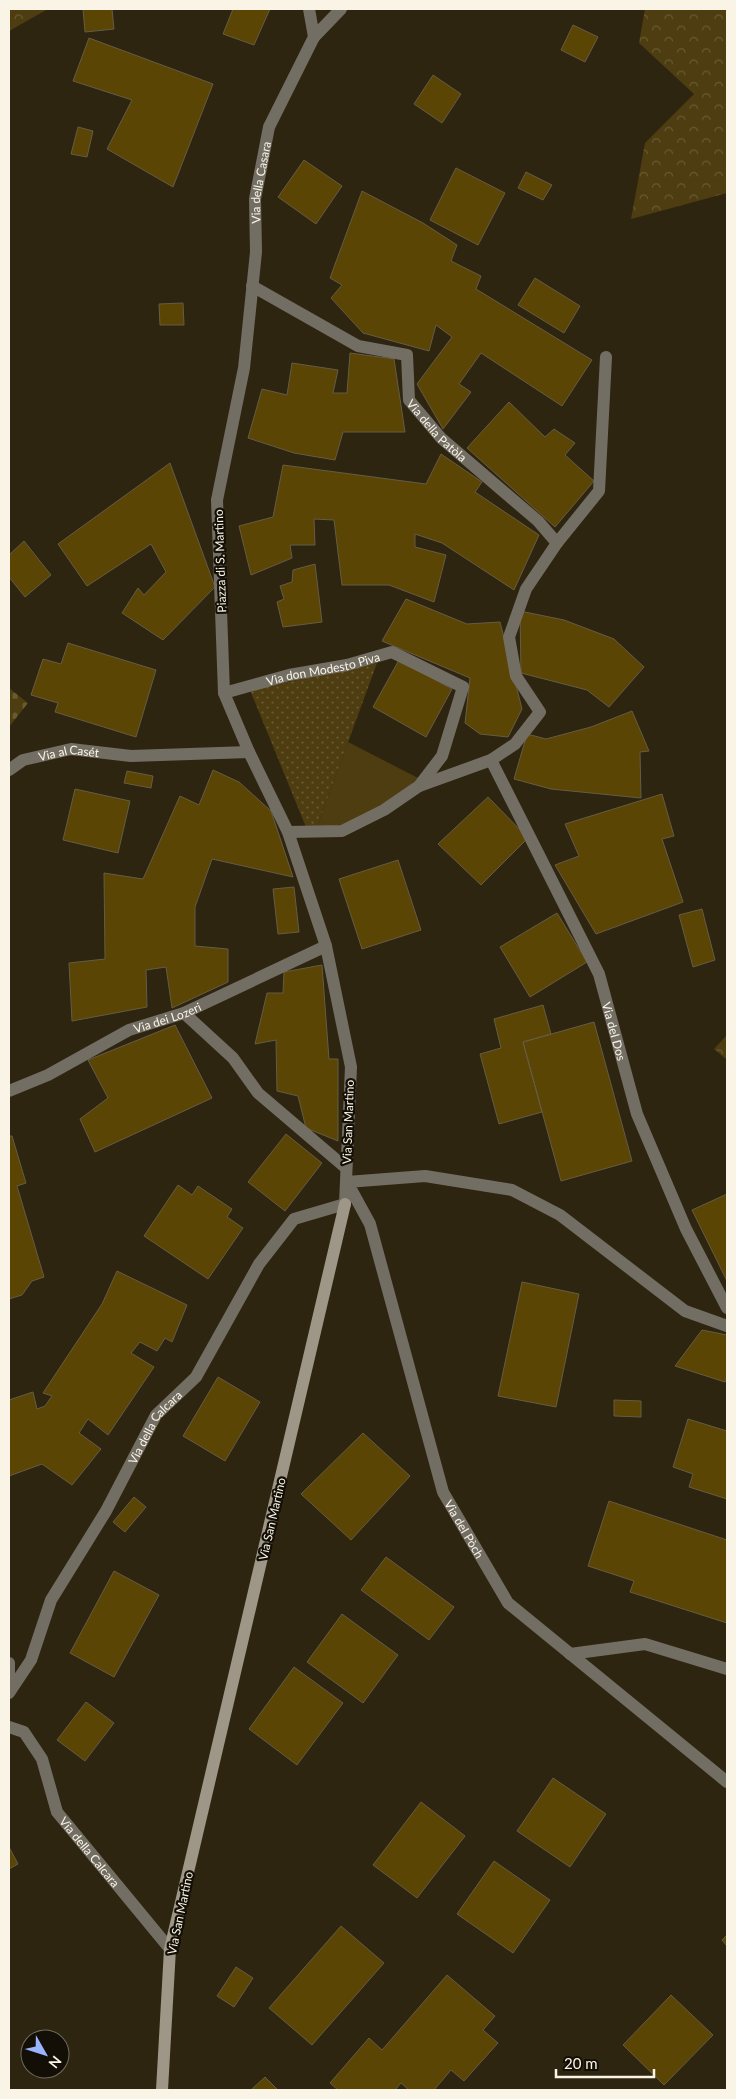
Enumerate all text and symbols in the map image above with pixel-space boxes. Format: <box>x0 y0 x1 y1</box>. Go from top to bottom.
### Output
street label: Via della Casara <box>247 140 274 224</box>
street label: Via della Patòla <box>404 396 470 465</box>
street label: Piazza di S. Martino <box>211 509 229 613</box>
street label: Via don Modesto Piva <box>265 648 381 688</box>
street label: Via al Casét <box>37 741 101 764</box>
street label: Via dei Lozeri <box>132 999 203 1036</box>
street label: Via del Dos <box>599 1000 630 1062</box>
street label: Via San Martino <box>339 1079 357 1164</box>
street label: Via della Calcara <box>124 1387 185 1466</box>
street label: Via San Martino <box>255 1476 289 1562</box>
street label: Via del Pòch <box>442 1497 488 1561</box>
street label: Via della Calcara <box>57 1814 123 1890</box>
street label: Via San Martino <box>164 1870 196 1956</box>
north arrow <box>20 2029 70 2079</box>
scale bar <box>556 2046 654 2078</box>
text: N <box>45 2053 65 2072</box>
text: 20 m <box>564 2054 598 2072</box>

